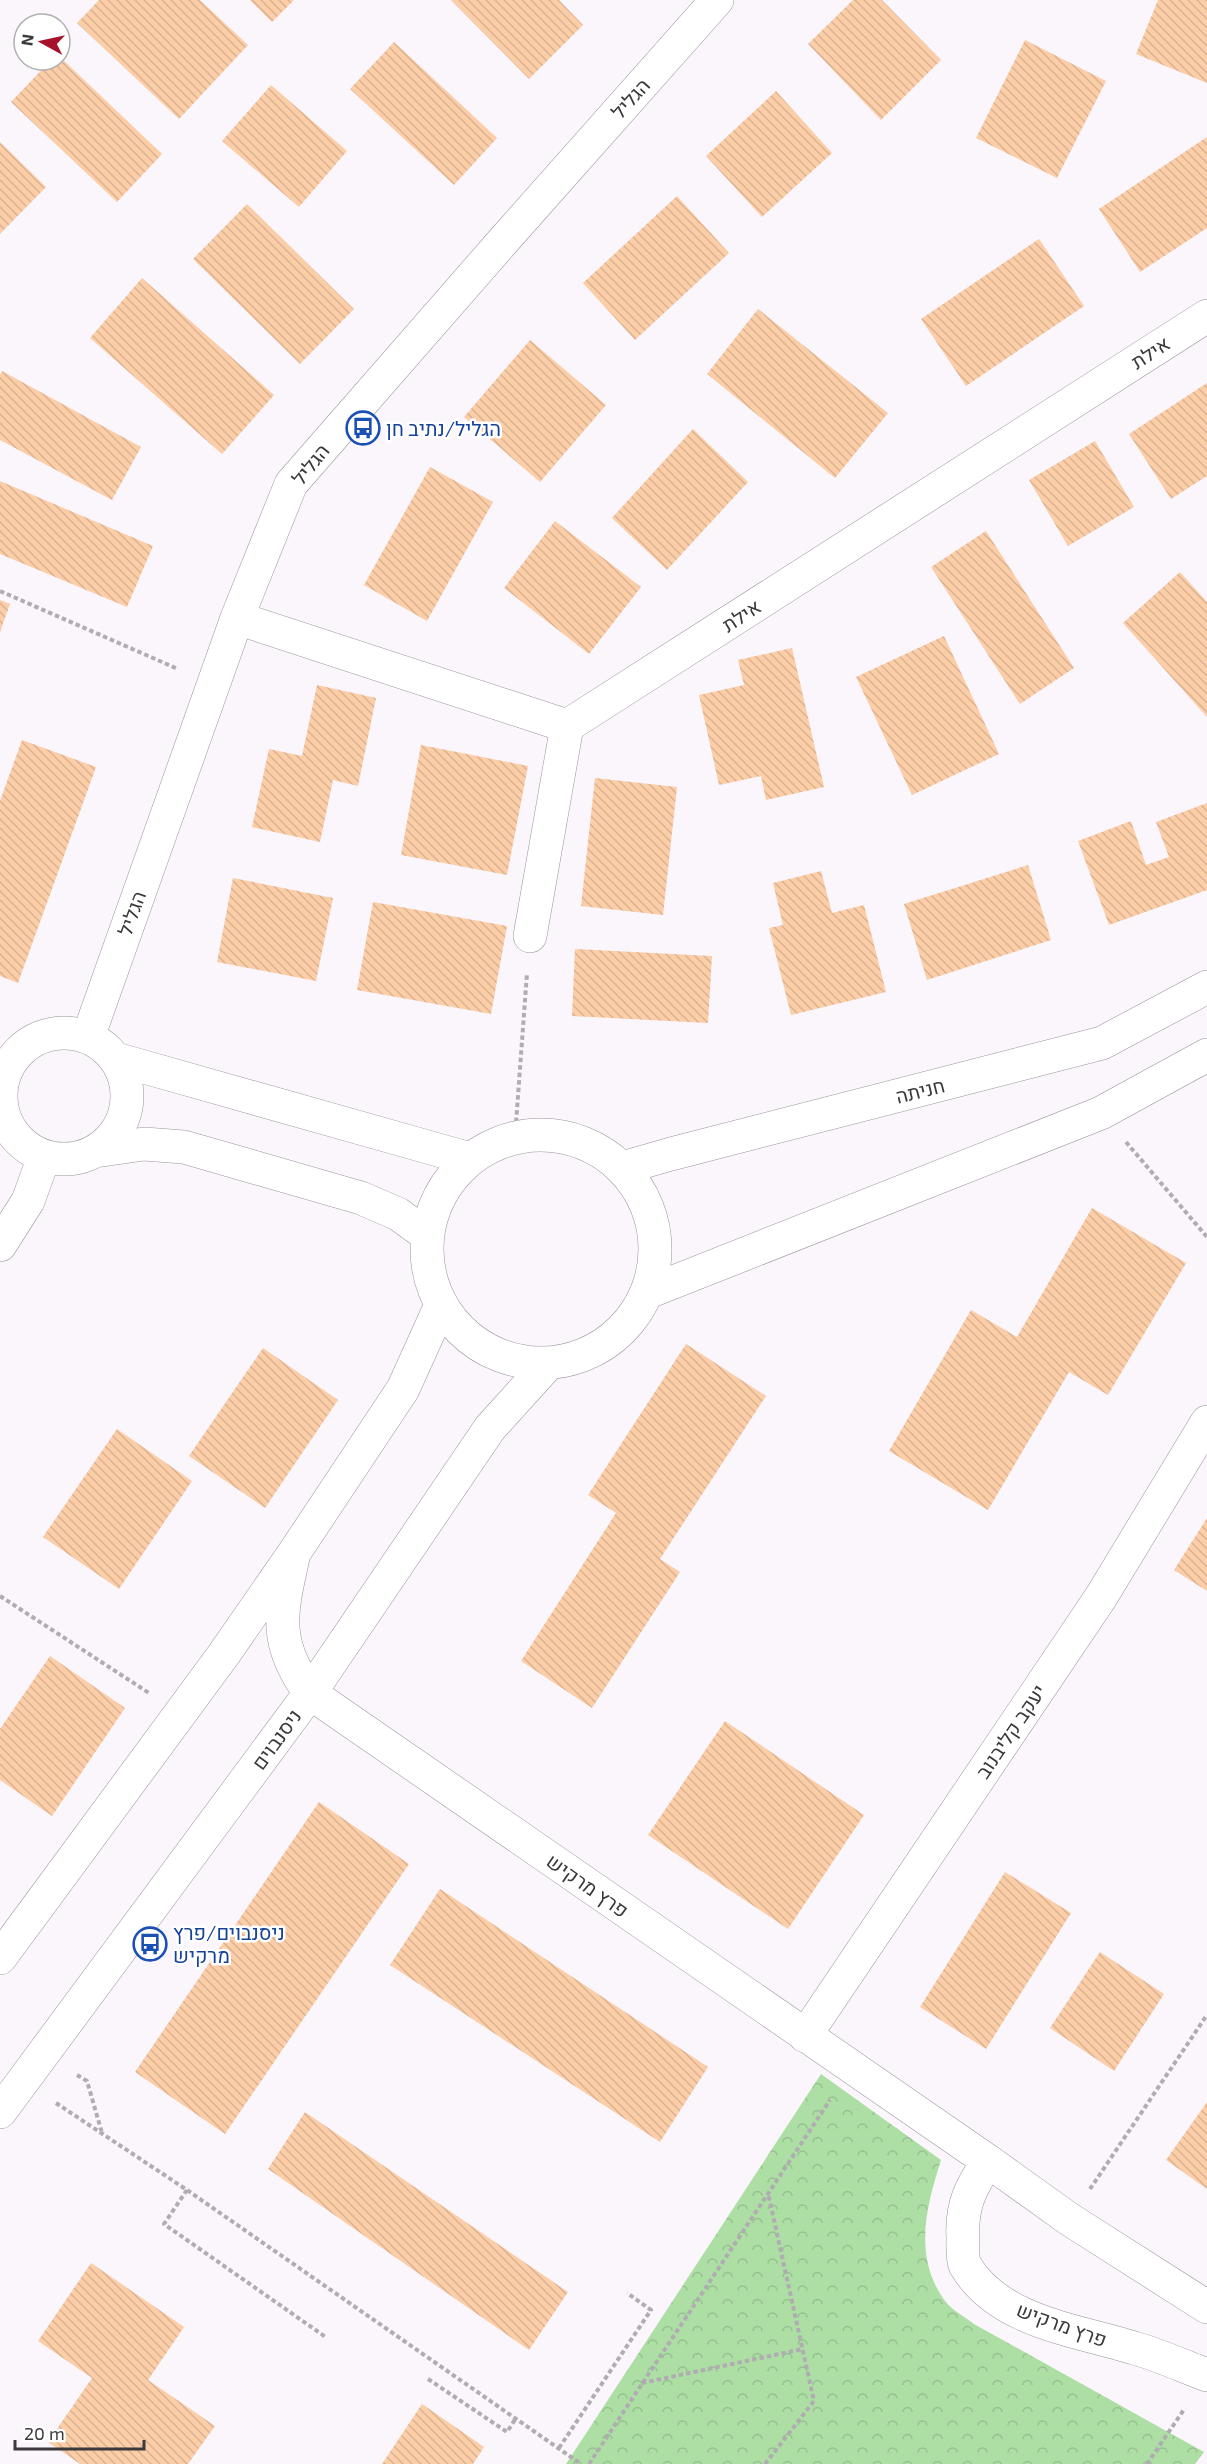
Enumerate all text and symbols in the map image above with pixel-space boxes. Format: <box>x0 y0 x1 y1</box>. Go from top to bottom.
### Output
north arrow <box>12 12 72 72</box>
text: N <box>16 33 37 47</box>
street label: הגליל <box>606 73 654 123</box>
street label: אילת <box>1126 331 1174 373</box>
bus stop icon: הגליל/נתיב חן <box>345 410 381 446</box>
place label: הגליל/נתיב חן <box>386 416 501 440</box>
street label: הגליל <box>286 439 334 489</box>
street label: אילת <box>717 594 765 636</box>
street label: הגליל <box>112 887 150 939</box>
street label: חניתה <box>893 1072 947 1108</box>
street label: יעקב קליבנוב <box>970 1680 1050 1782</box>
street label: ניסנבוים <box>246 1704 306 1774</box>
street label: פרץ מרקיש <box>542 1848 634 1922</box>
place label: ניסנבוים/פרץ מרקיש <box>173 1920 285 1967</box>
bus stop icon: ניסנבוים/פרץ מרקיש <box>132 1926 168 1962</box>
street label: פרץ מרקיש <box>1014 2297 1110 2351</box>
scale bar <box>15 2413 144 2451</box>
text: 20 m <box>24 2422 65 2444</box>

